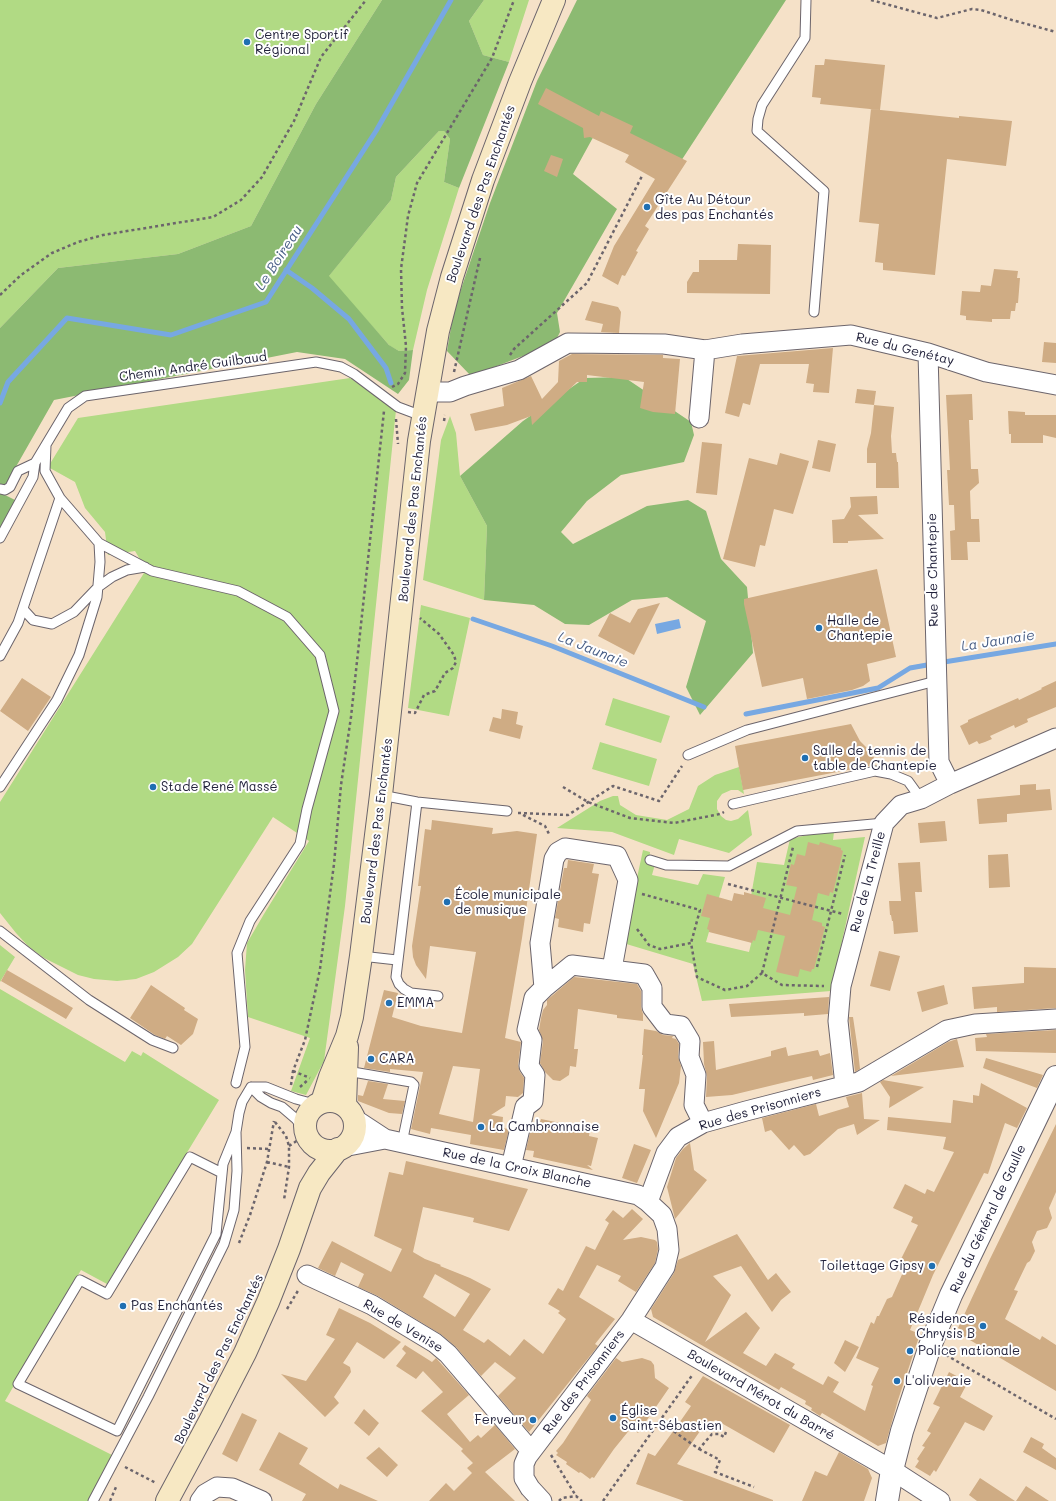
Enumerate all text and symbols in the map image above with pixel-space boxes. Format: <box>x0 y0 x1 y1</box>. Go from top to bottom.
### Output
place label: Centre Sportif Régional <box>255 27 348 58</box>
marker: Centre Sportif Régional <box>242 37 252 47</box>
street label: Boulevard des Pas Enchantés <box>443 103 519 285</box>
place label: Gîte Au Détour des pas Enchantés <box>655 192 774 223</box>
marker: Gîte Au Détour des pas Enchantés <box>642 202 652 212</box>
water label: Le Boireau <box>252 222 306 294</box>
street label: Rue du Genétay <box>854 329 956 369</box>
street label: Chemin André Guilbaud <box>118 349 268 385</box>
street label: Boulevard des Pas Enchantés <box>395 415 431 603</box>
street label: Rue de Chantepie <box>924 513 942 627</box>
place label: Halle de Chantepie <box>827 613 893 644</box>
marker: Halle de Chantepie <box>814 623 824 633</box>
water label: La Jaunaie <box>960 627 1036 655</box>
water label: La Jaunaie <box>556 628 630 672</box>
street label: Boulevard des Pas Enchantés <box>358 737 396 925</box>
place label: Salle de tennis de table de Chantepie <box>813 743 937 774</box>
marker: Salle de tennis de table de Chantepie <box>800 753 810 763</box>
place label: Stade René Massé <box>161 779 278 795</box>
marker: Stade René Massé <box>148 782 158 792</box>
street label: Rue de la Treille <box>847 830 889 934</box>
place label: École municipale de musique <box>455 887 561 918</box>
marker: École municipale de musique <box>442 897 452 907</box>
place label: EMMA <box>397 995 434 1011</box>
marker: EMMA <box>384 998 394 1008</box>
place label: CARA <box>379 1051 415 1067</box>
marker: CARA <box>366 1054 376 1064</box>
street label: Rue des Prisonniers <box>697 1084 823 1134</box>
place label: La Cambronnaise <box>489 1119 599 1135</box>
marker: La Cambronnaise <box>476 1122 486 1132</box>
street label: Rue du Général de Gaulle <box>947 1142 1029 1296</box>
street label: Rue de la Croix Blanche <box>441 1145 593 1191</box>
place label: Toilettage Gipsy <box>820 1258 924 1274</box>
marker: Toilettage Gipsy <box>927 1261 937 1271</box>
street label: Boulevard des Pas Enchantés <box>171 1272 267 1446</box>
street label: Rue de Venise <box>360 1296 446 1356</box>
place label: Pas Enchantés <box>131 1298 223 1314</box>
marker: Pas Enchantés <box>118 1301 128 1311</box>
place label: Résidence Chrysis B <box>909 1311 975 1342</box>
marker: Résidence Chrysis B <box>978 1321 988 1331</box>
street label: Rue des Prisonniers <box>540 1327 628 1437</box>
place label: Police nationale <box>918 1343 1020 1359</box>
street label: Boulevard Mérot du Barré <box>685 1346 837 1444</box>
marker: Police nationale <box>905 1346 915 1356</box>
place label: L'oliveraie <box>905 1373 971 1389</box>
marker: L'oliveraie <box>892 1376 902 1386</box>
place label: Église Saint-Sébastien <box>621 1403 722 1434</box>
place label: Ferveur <box>475 1412 525 1428</box>
marker: Église Saint-Sébastien <box>608 1413 618 1423</box>
marker: Ferveur <box>528 1415 538 1425</box>

